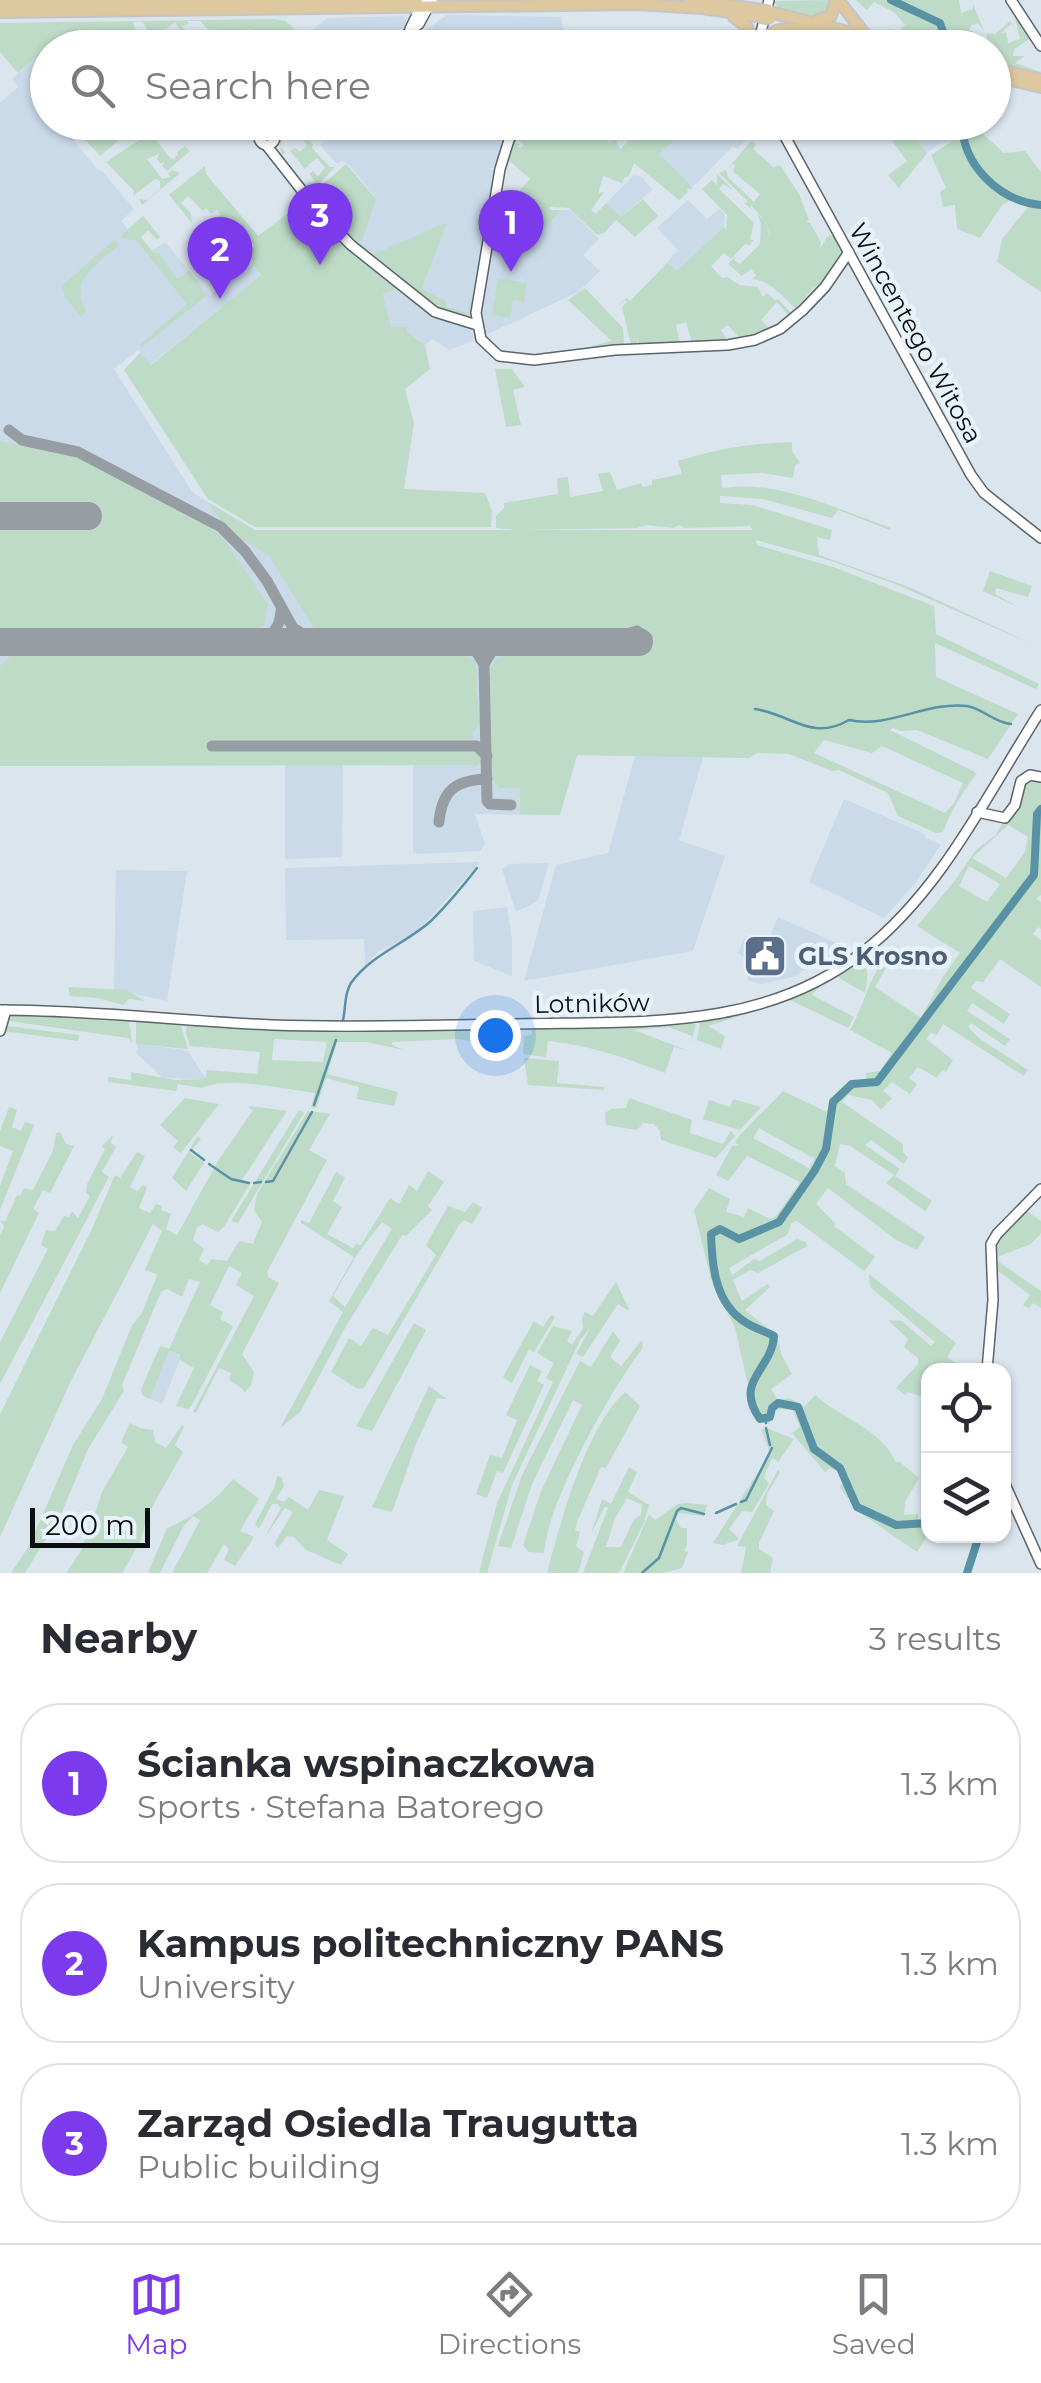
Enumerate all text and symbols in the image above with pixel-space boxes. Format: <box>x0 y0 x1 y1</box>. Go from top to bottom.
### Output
search box <box>30 30 1011 140</box>
icon: search <box>65 58 120 113</box>
text: Search here <box>145 62 371 109</box>
pin: 3 <box>288 182 352 265</box>
pin: 1 <box>478 190 544 272</box>
pin: 2 <box>188 216 252 299</box>
street label: Wincentego Witosa <box>843 218 989 448</box>
public building icon: GLS Krosno <box>742 933 788 979</box>
place label: GLS Krosno <box>798 941 948 971</box>
street label: Lotników <box>534 987 650 1019</box>
your location <box>470 1010 521 1061</box>
map controls <box>921 1363 1011 1543</box>
button: locate <box>921 1363 1011 1453</box>
button: layers <box>921 1453 1011 1543</box>
scale bar <box>30 1503 150 1548</box>
text: 200 m <box>45 1508 135 1542</box>
text: Nearby <box>40 1612 197 1664</box>
text: 3 results <box>869 1619 1001 1658</box>
text: Ścianka wspinaczkowa <box>137 1740 596 1787</box>
text: 1 <box>68 1764 81 1803</box>
text: 1.3 km <box>901 1764 999 1803</box>
text: Sports · Stefana Batorego <box>137 1787 544 1826</box>
text: Kampus politechniczny PANS <box>137 1920 724 1967</box>
text: 2 <box>65 1944 84 1983</box>
text: 1.3 km <box>901 1944 999 1983</box>
text: University <box>137 1967 295 2006</box>
text: Zarząd Osiedla Traugutta <box>137 2100 639 2147</box>
text: 3 <box>65 2124 84 2163</box>
text: 1.3 km <box>901 2124 999 2163</box>
text: Public building <box>137 2147 381 2186</box>
tab: Map <box>125 2267 187 2361</box>
tab: Directions <box>438 2267 581 2361</box>
tab: Saved <box>832 2267 916 2361</box>

